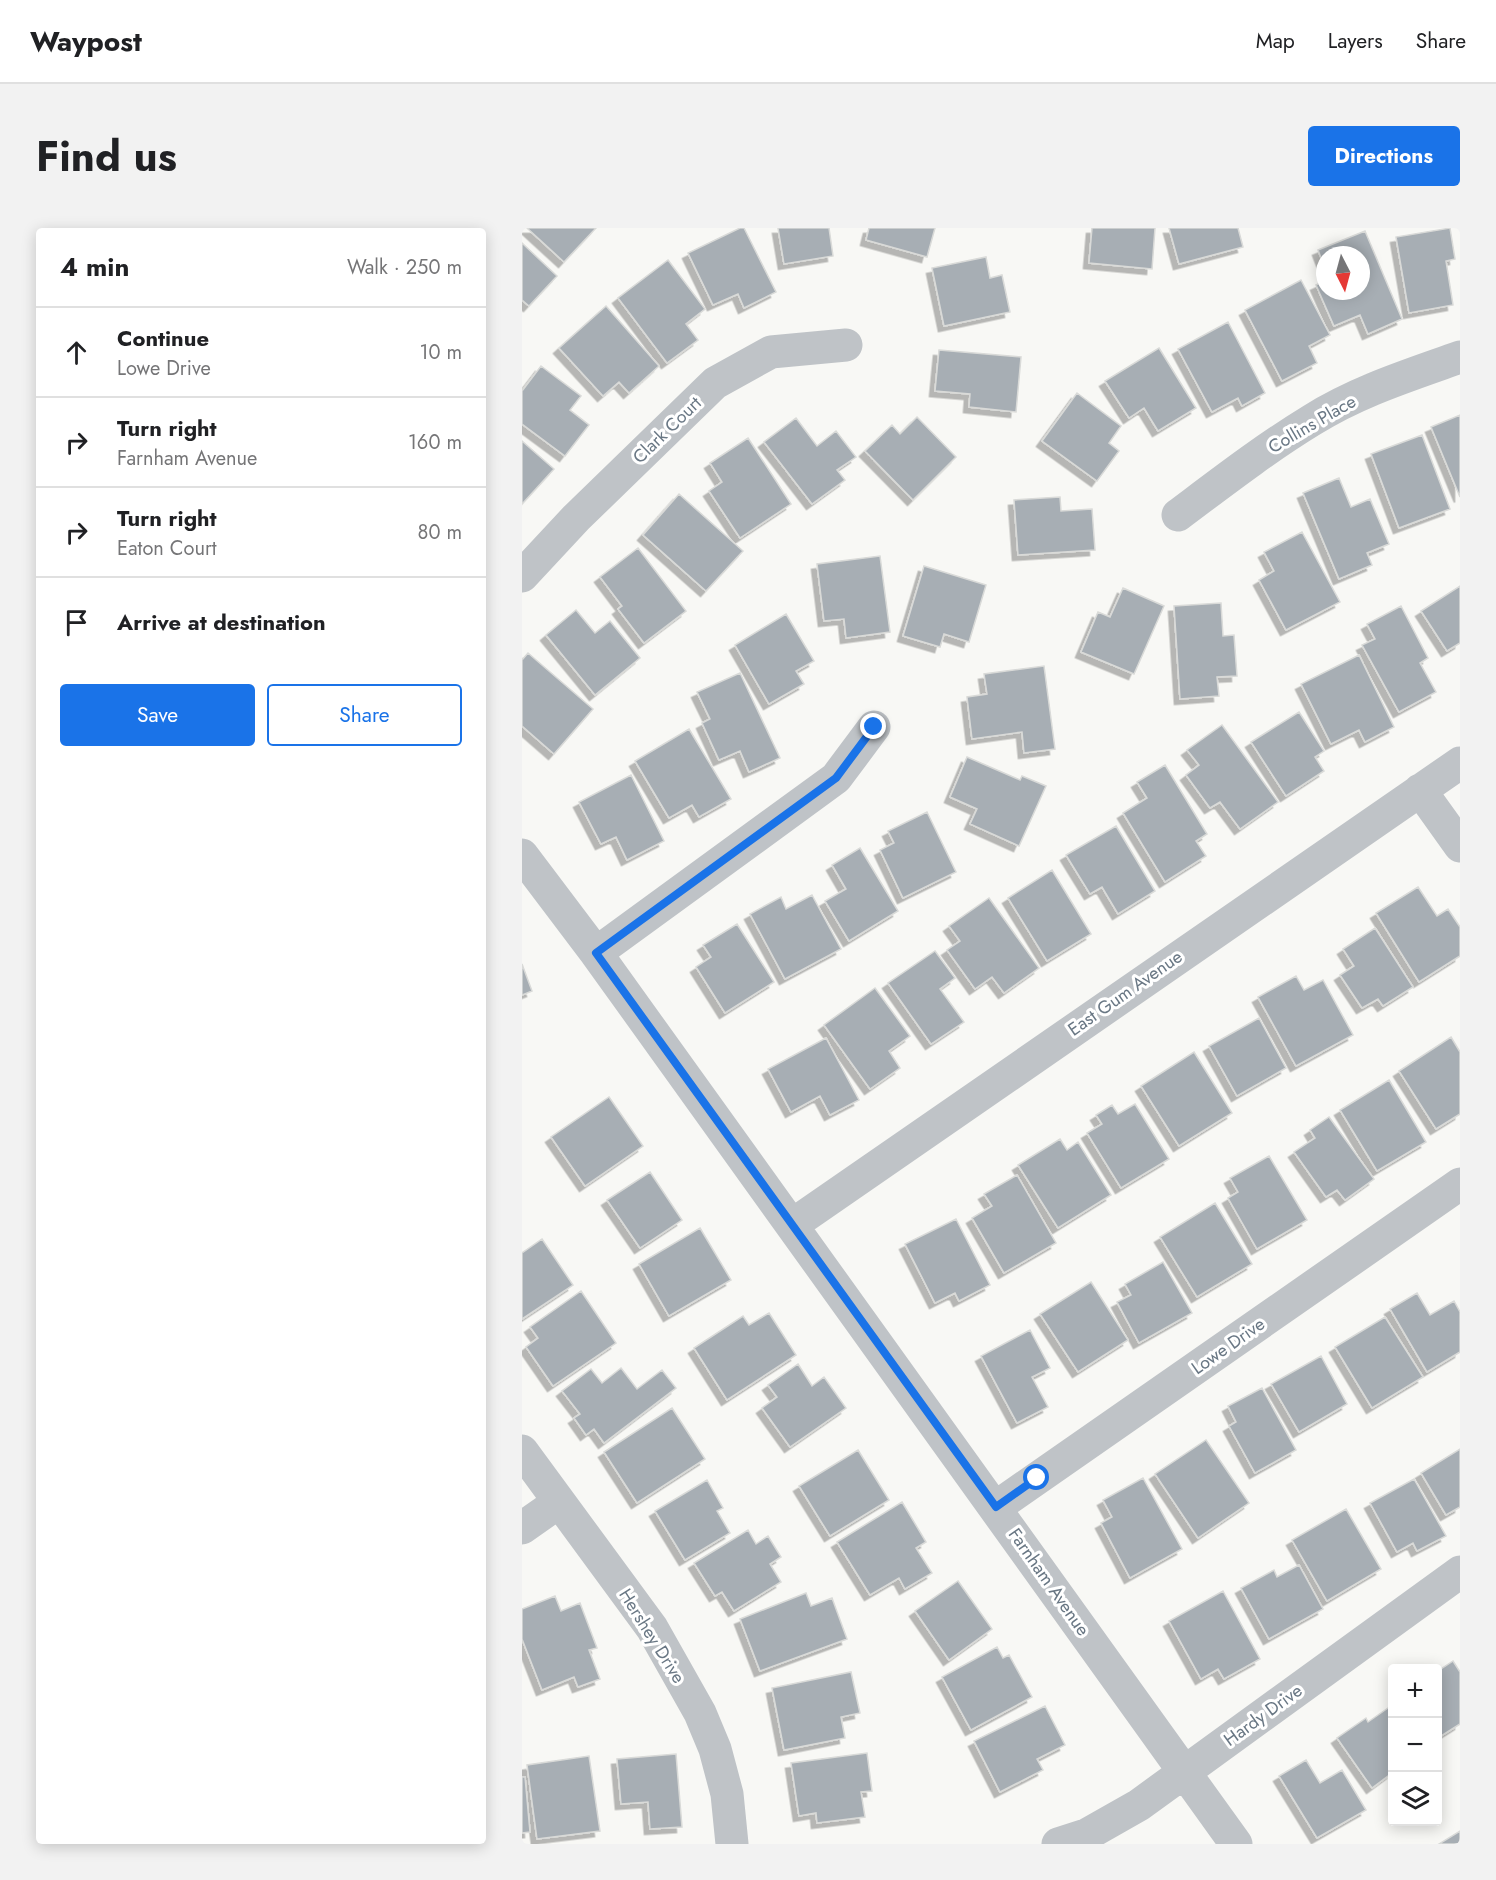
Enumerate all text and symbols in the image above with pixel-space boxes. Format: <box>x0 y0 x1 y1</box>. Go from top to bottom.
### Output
text: Waypost <box>30 21 142 62</box>
text: Map <box>1256 26 1295 56</box>
text: Layers <box>1328 26 1383 56</box>
text: Share <box>1416 26 1466 56</box>
text: Find us <box>36 126 177 187</box>
button: Directions <box>1308 126 1460 186</box>
north arrow <box>1316 246 1370 300</box>
text: 4 min <box>60 248 129 286</box>
text: Walk · 250 m <box>347 253 462 282</box>
text: Continue <box>117 322 209 354</box>
icon: ahead <box>60 336 93 369</box>
text: 10 m <box>419 338 462 367</box>
text: Lowe Drive <box>117 354 211 383</box>
street label: Collins Place <box>1263 388 1361 460</box>
street label: Clark Court <box>627 390 708 469</box>
text: Turn right <box>117 412 217 444</box>
icon: right <box>60 426 93 459</box>
text: 160 m <box>408 428 462 457</box>
text: Farnham Avenue <box>117 444 257 473</box>
text: Turn right <box>117 502 217 534</box>
icon: right <box>60 516 93 549</box>
text: 80 m <box>417 518 462 547</box>
text: Eaton Court <box>117 534 217 563</box>
icon: arrive <box>60 606 93 639</box>
text: Arrive at destination <box>117 606 326 638</box>
button: Save <box>60 684 255 746</box>
button: Share <box>267 684 462 746</box>
route end <box>860 713 886 739</box>
street label: East Gum Avenue <box>1062 944 1188 1042</box>
street label: Lowe Drive <box>1186 1311 1270 1381</box>
route start <box>1023 1464 1049 1490</box>
street label: Farnham Avenue <box>1002 1523 1096 1641</box>
street label: Hershey Drive <box>613 1584 691 1688</box>
map controls <box>1388 1664 1442 1826</box>
button: + <box>1388 1664 1442 1718</box>
street label: Hardy Drive <box>1218 1678 1308 1752</box>
button: − <box>1388 1718 1442 1772</box>
button: layers <box>1388 1772 1442 1826</box>

